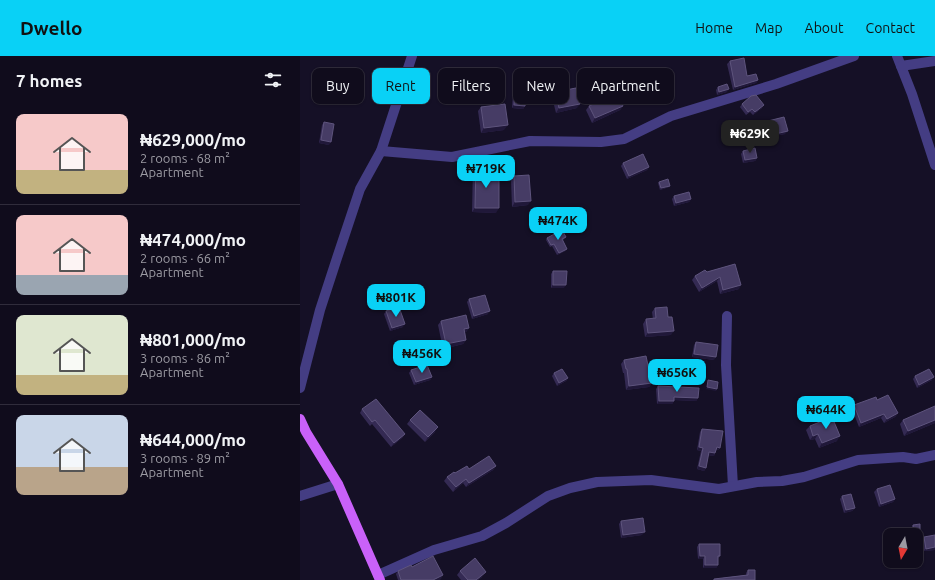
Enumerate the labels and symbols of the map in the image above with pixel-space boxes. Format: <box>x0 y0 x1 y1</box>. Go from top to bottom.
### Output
pin: ₦629K <box>722 120 778 154</box>
pin: ₦719K <box>458 155 514 189</box>
pin: ₦474K <box>530 207 586 241</box>
pin: ₦801K <box>368 284 424 318</box>
pin: ₦456K <box>394 340 450 374</box>
pin: ₦656K <box>649 359 705 393</box>
pin: ₦644K <box>798 396 854 430</box>
north arrow <box>883 528 923 568</box>

